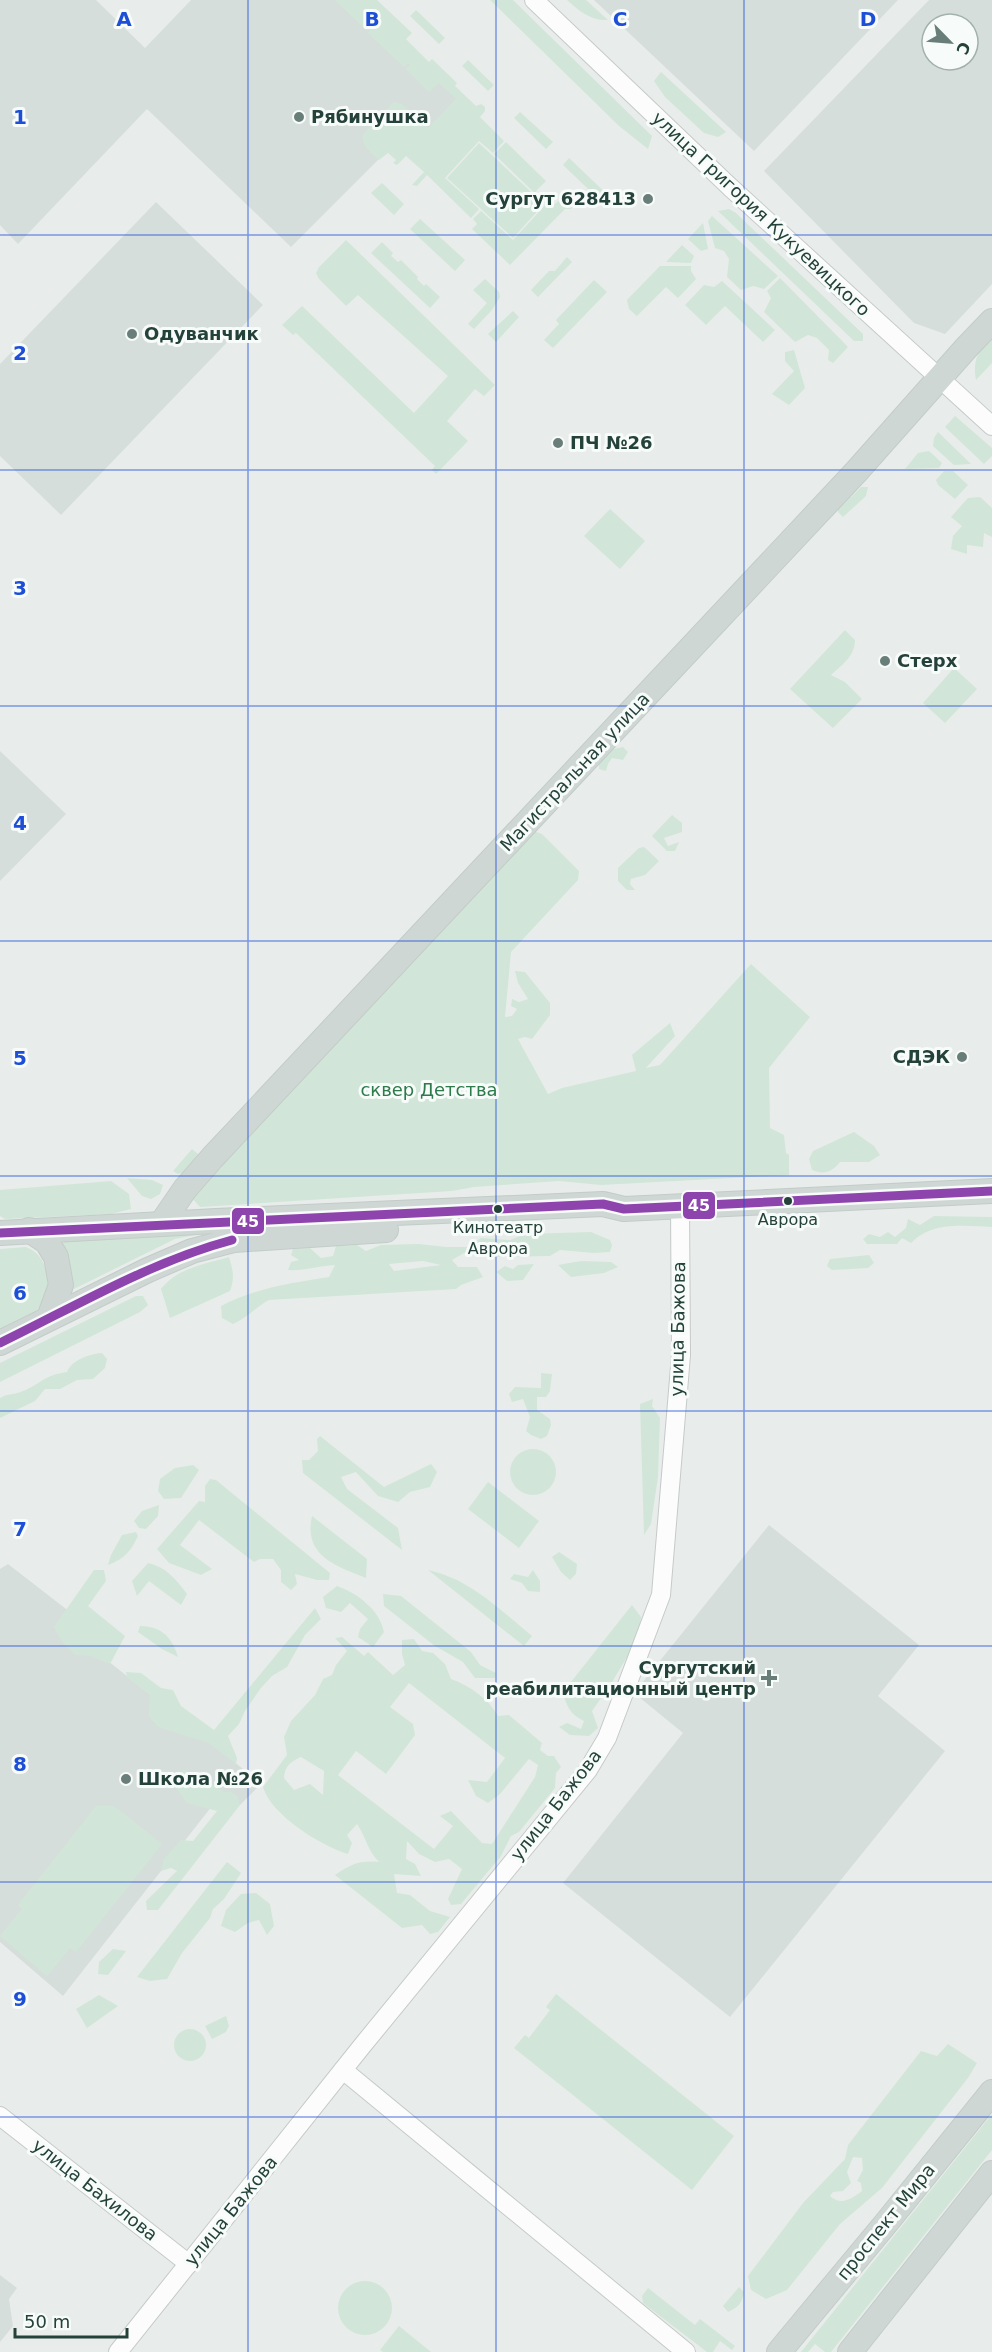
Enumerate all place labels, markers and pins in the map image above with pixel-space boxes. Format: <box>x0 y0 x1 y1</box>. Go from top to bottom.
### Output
place label: Рябинушка <box>311 106 429 127</box>
marker: Рябинушка <box>292 110 306 124</box>
place label: Сургут 628413 <box>485 188 636 209</box>
marker: Сургут 628413 <box>641 192 655 206</box>
place label: Одуванчик <box>144 323 259 344</box>
marker: Одуванчик <box>125 327 139 341</box>
place label: ПЧ №26 <box>570 432 653 453</box>
marker: ПЧ №26 <box>551 436 565 450</box>
place label: Стерх <box>897 650 958 671</box>
marker: Стерх <box>878 654 892 668</box>
place label: СДЭК <box>893 1046 950 1067</box>
marker: СДЭК <box>955 1050 969 1064</box>
marker: Аврора <box>782 1195 794 1207</box>
marker: Кинотеатр Аврора <box>492 1203 504 1215</box>
place label: Аврора <box>758 1210 818 1229</box>
place label: Кинотеатр Аврора <box>453 1218 543 1258</box>
place label: Сургутский реабилитационный центр <box>486 1657 756 1699</box>
marker: Сургутский реабилитационный центр <box>760 1669 778 1687</box>
place label: Школа №26 <box>138 1768 263 1789</box>
marker: Школа №26 <box>119 1772 133 1786</box>

